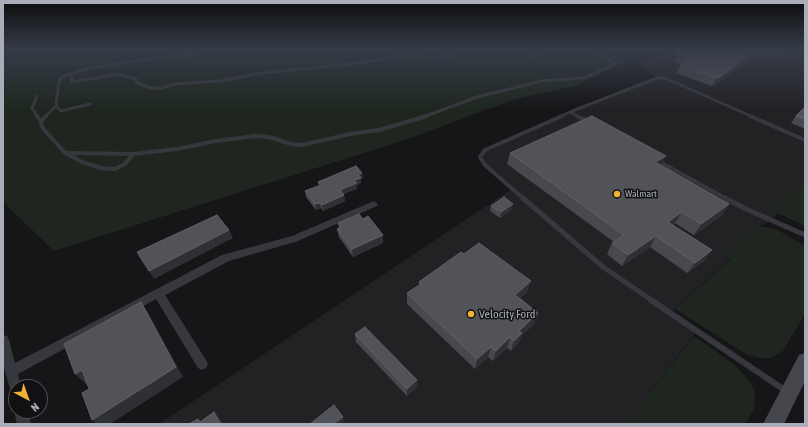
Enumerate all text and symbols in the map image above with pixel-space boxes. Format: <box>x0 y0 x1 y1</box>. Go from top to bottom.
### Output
place label: Walmart <box>625 188 657 200</box>
marker: Walmart <box>612 189 622 199</box>
place label: Velocity Ford <box>479 307 535 321</box>
marker: Velocity Ford <box>466 309 476 319</box>
north arrow <box>8 379 48 419</box>
text: N <box>29 401 42 414</box>

